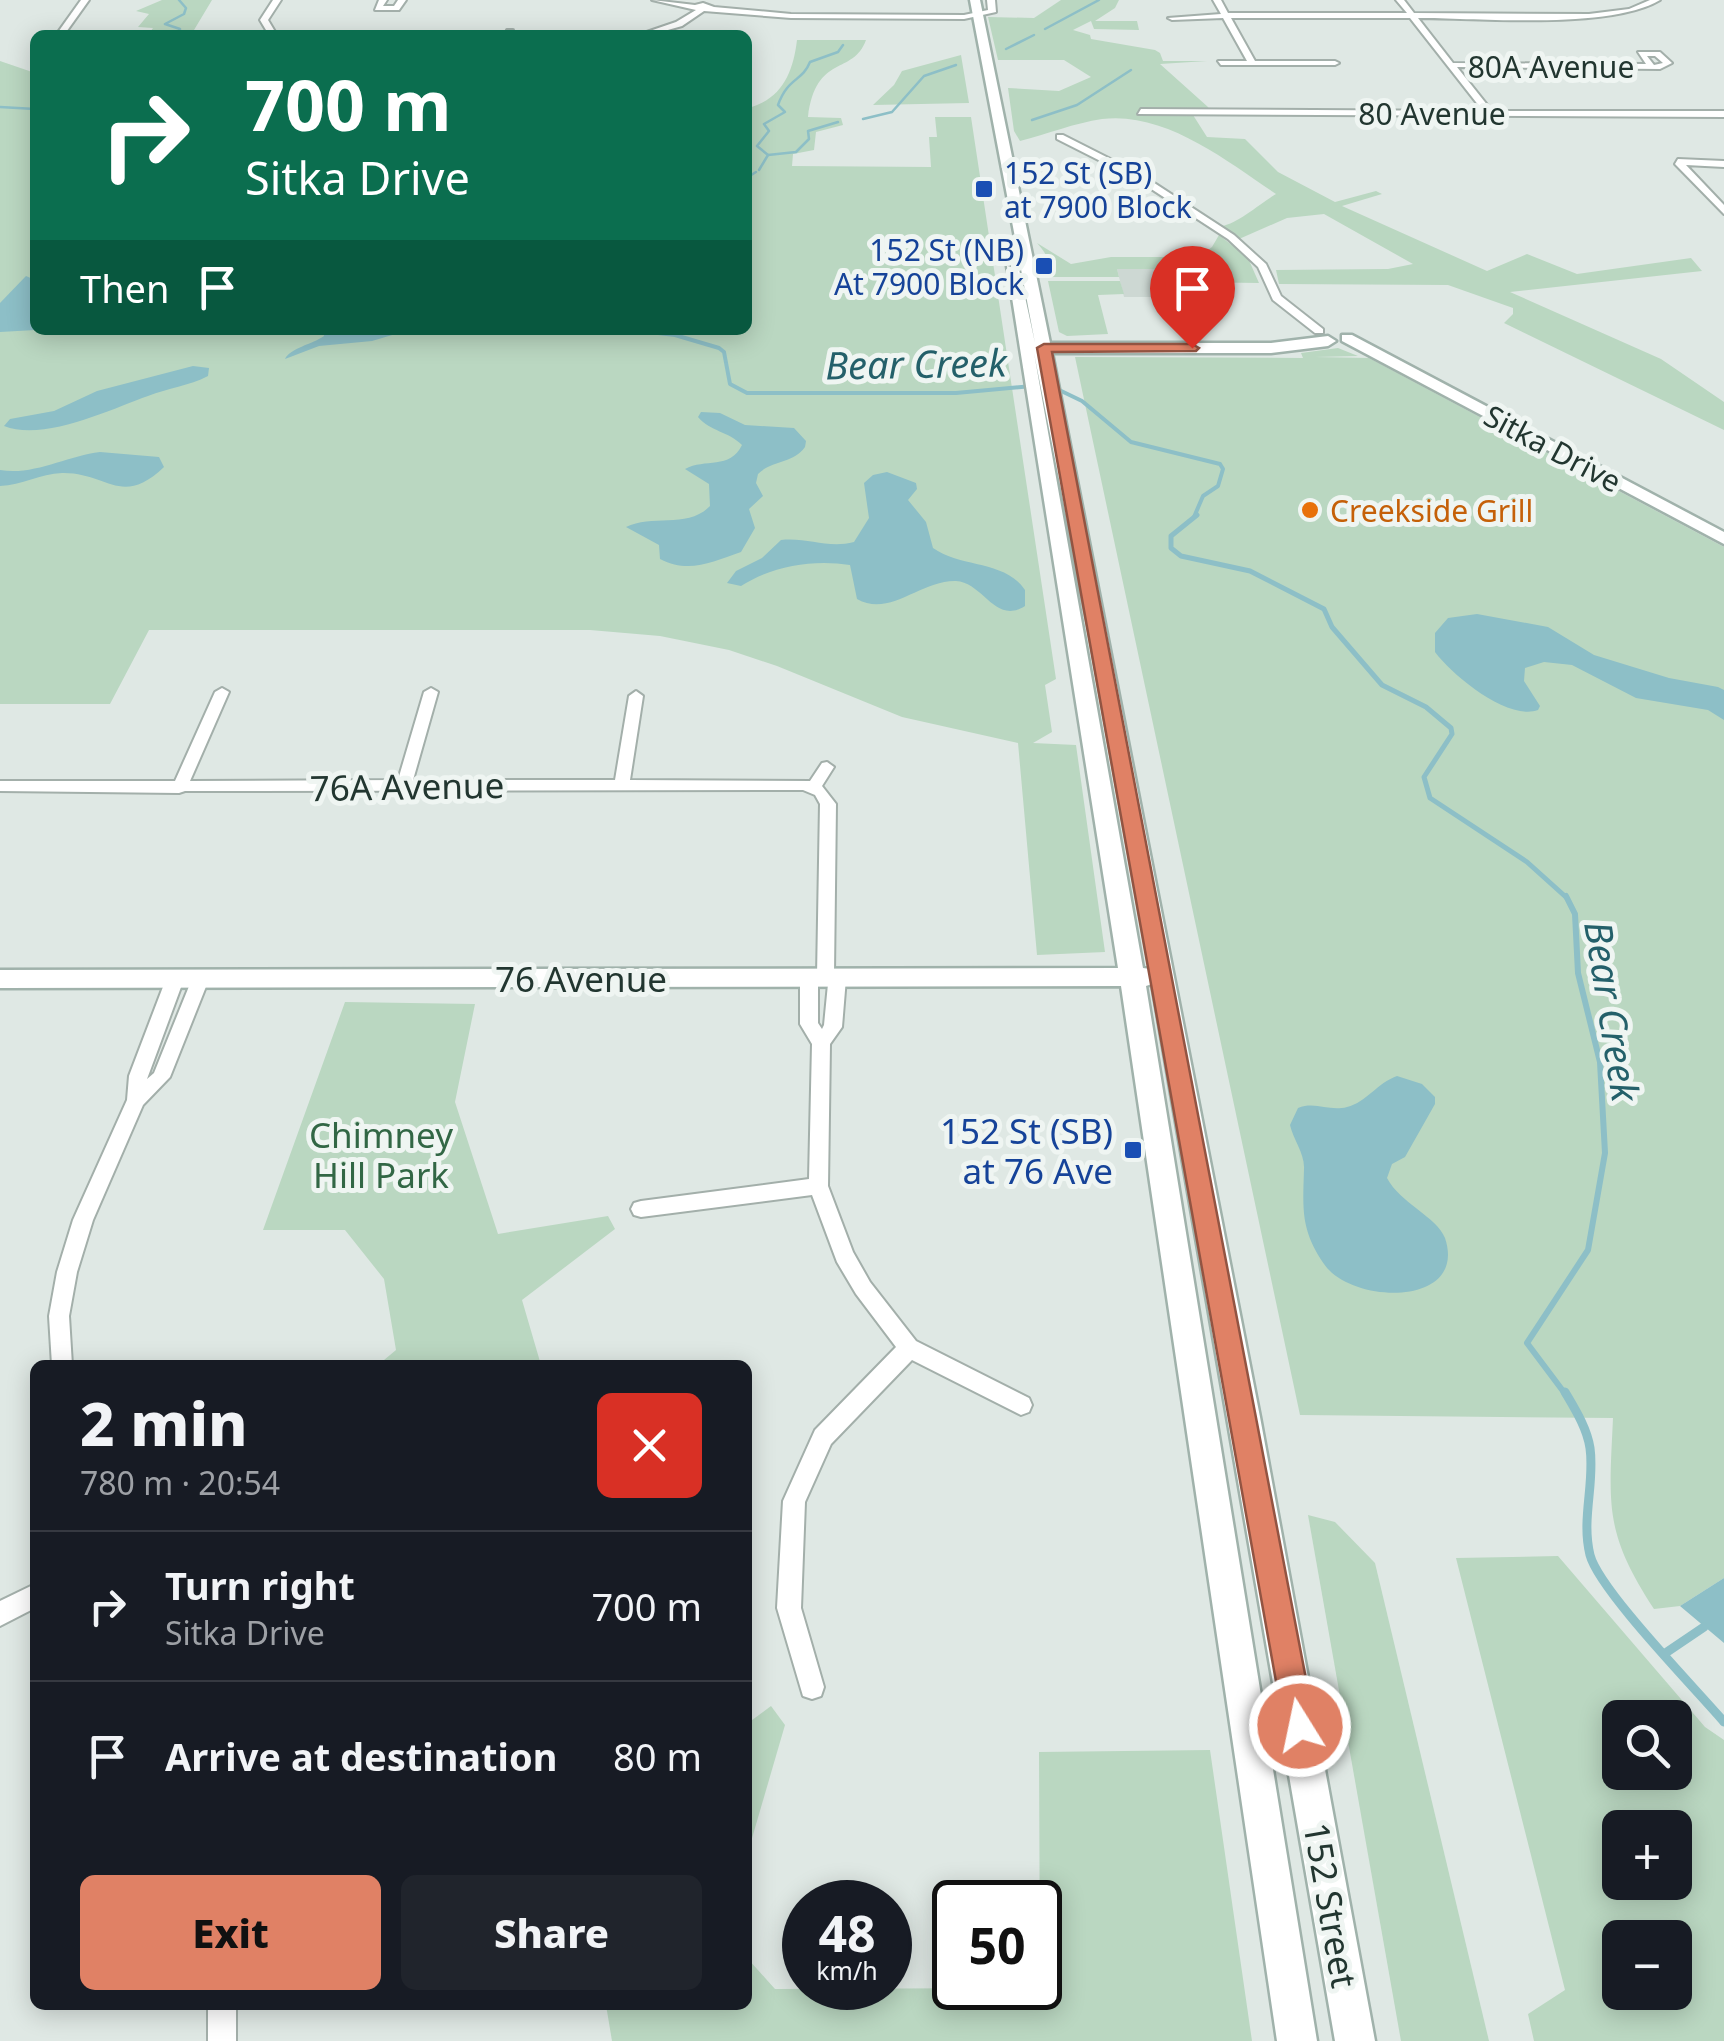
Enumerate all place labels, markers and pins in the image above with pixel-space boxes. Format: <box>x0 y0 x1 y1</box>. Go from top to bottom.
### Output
place label: 152 St (SB) at 7900 Block <box>1004 152 1192 227</box>
marker: 152 St (SB) at 7900 Block <box>973 178 995 200</box>
place label: 152 St (NB) At 7900 Block <box>834 229 1024 304</box>
pin <box>1150 246 1235 349</box>
marker: 152 St (NB) At 7900 Block <box>1033 255 1055 277</box>
place label: Creekside Grill <box>1330 490 1533 531</box>
marker: Creekside Grill <box>1299 499 1321 521</box>
place label: 152 St (SB) at 76 Ave <box>940 1107 1113 1194</box>
marker: 152 St (SB) at 76 Ave <box>1122 1139 1144 1161</box>

